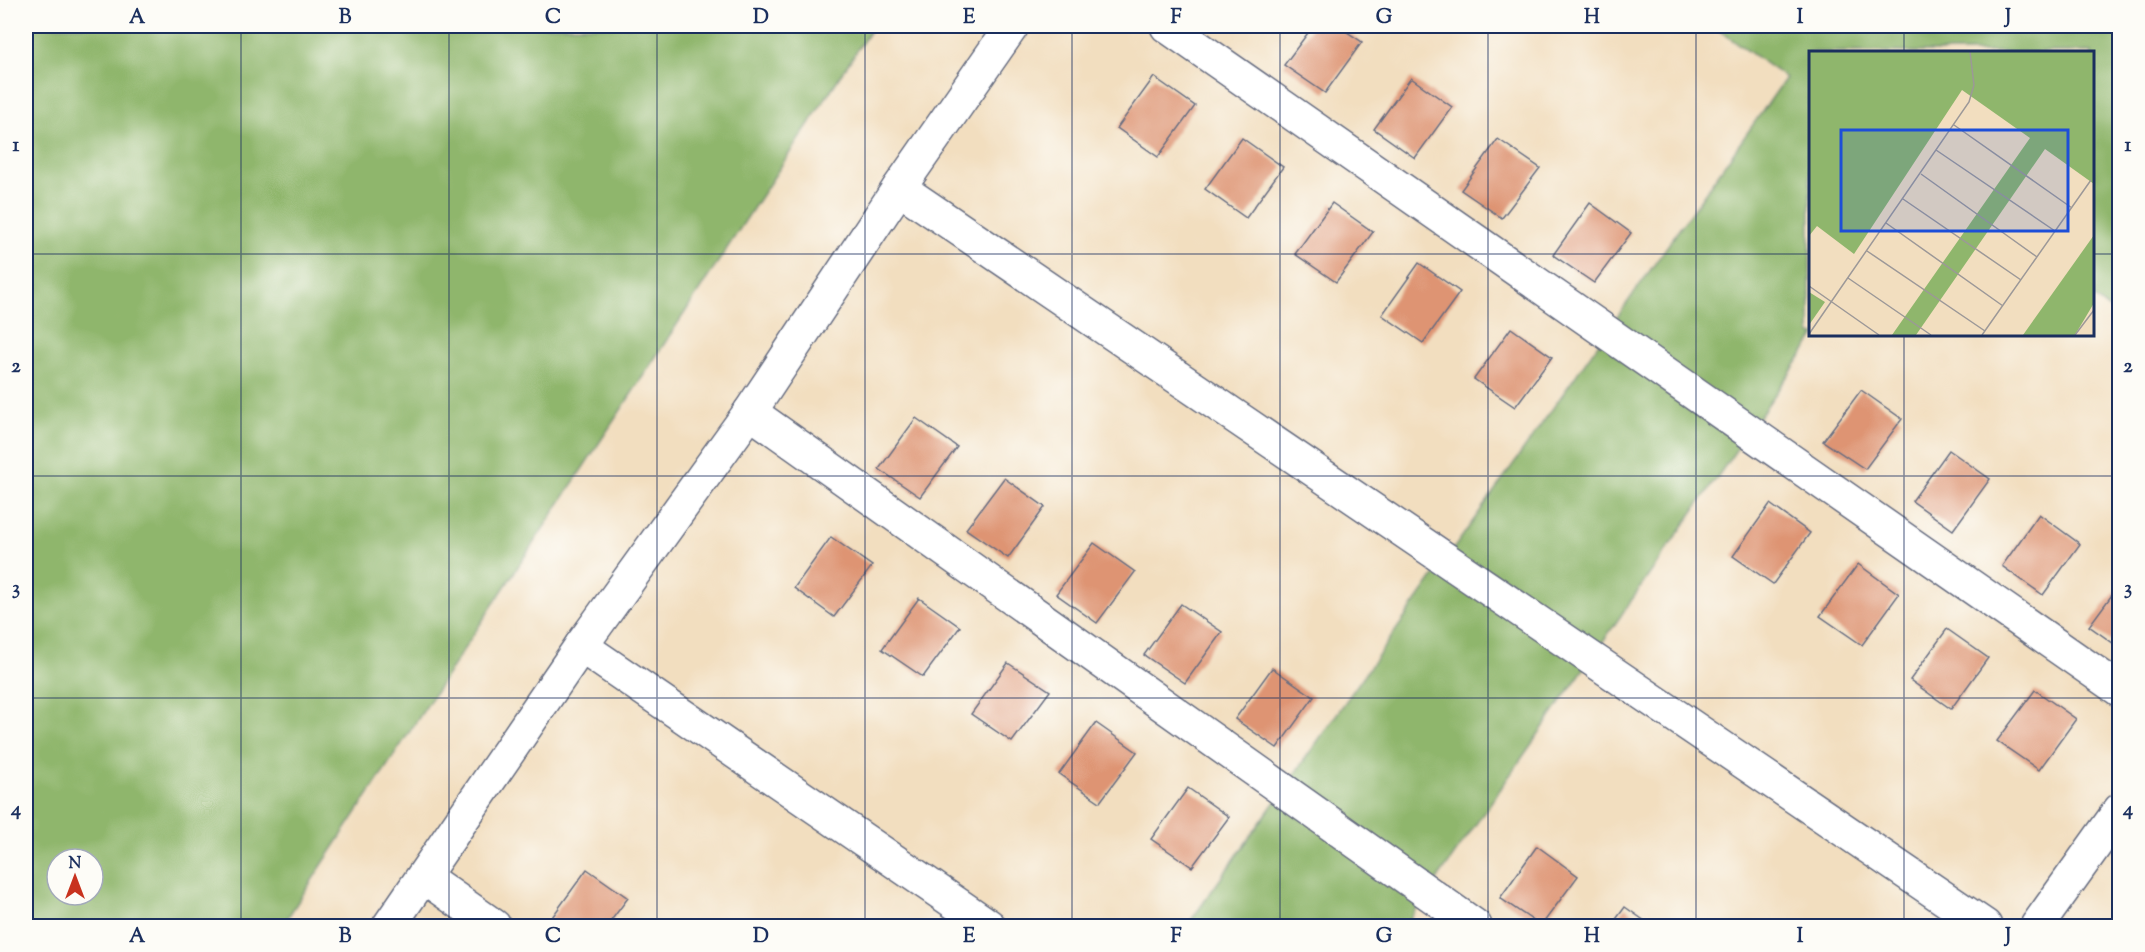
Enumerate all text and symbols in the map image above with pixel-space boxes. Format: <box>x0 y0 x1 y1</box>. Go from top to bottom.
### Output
text: A <box>129 4 146 33</box>
text: B <box>339 4 352 33</box>
text: C <box>545 4 561 33</box>
text: D <box>753 4 769 33</box>
text: E <box>963 4 976 33</box>
text: F <box>1170 4 1182 33</box>
text: G <box>1376 4 1393 33</box>
text: H <box>1584 4 1600 33</box>
text: I <box>1797 4 1804 33</box>
text: J <box>2003 4 2011 33</box>
inset map <box>1809 51 2094 336</box>
text: 1 <box>13 132 20 161</box>
text: 1 <box>2125 132 2132 161</box>
text: 2 <box>11 353 21 382</box>
text: 2 <box>2123 353 2133 382</box>
text: 3 <box>12 575 20 604</box>
text: 3 <box>2124 575 2132 604</box>
text: 4 <box>10 796 21 825</box>
text: 4 <box>2122 796 2133 825</box>
north arrow <box>45 847 105 907</box>
text: N <box>69 853 82 876</box>
text: A <box>129 923 146 952</box>
text: B <box>339 923 352 952</box>
text: C <box>545 923 561 952</box>
text: D <box>753 923 769 952</box>
text: E <box>963 923 976 952</box>
text: F <box>1170 923 1182 952</box>
text: G <box>1376 923 1393 952</box>
text: H <box>1584 923 1600 952</box>
text: I <box>1797 923 1804 952</box>
text: J <box>2003 923 2011 952</box>

